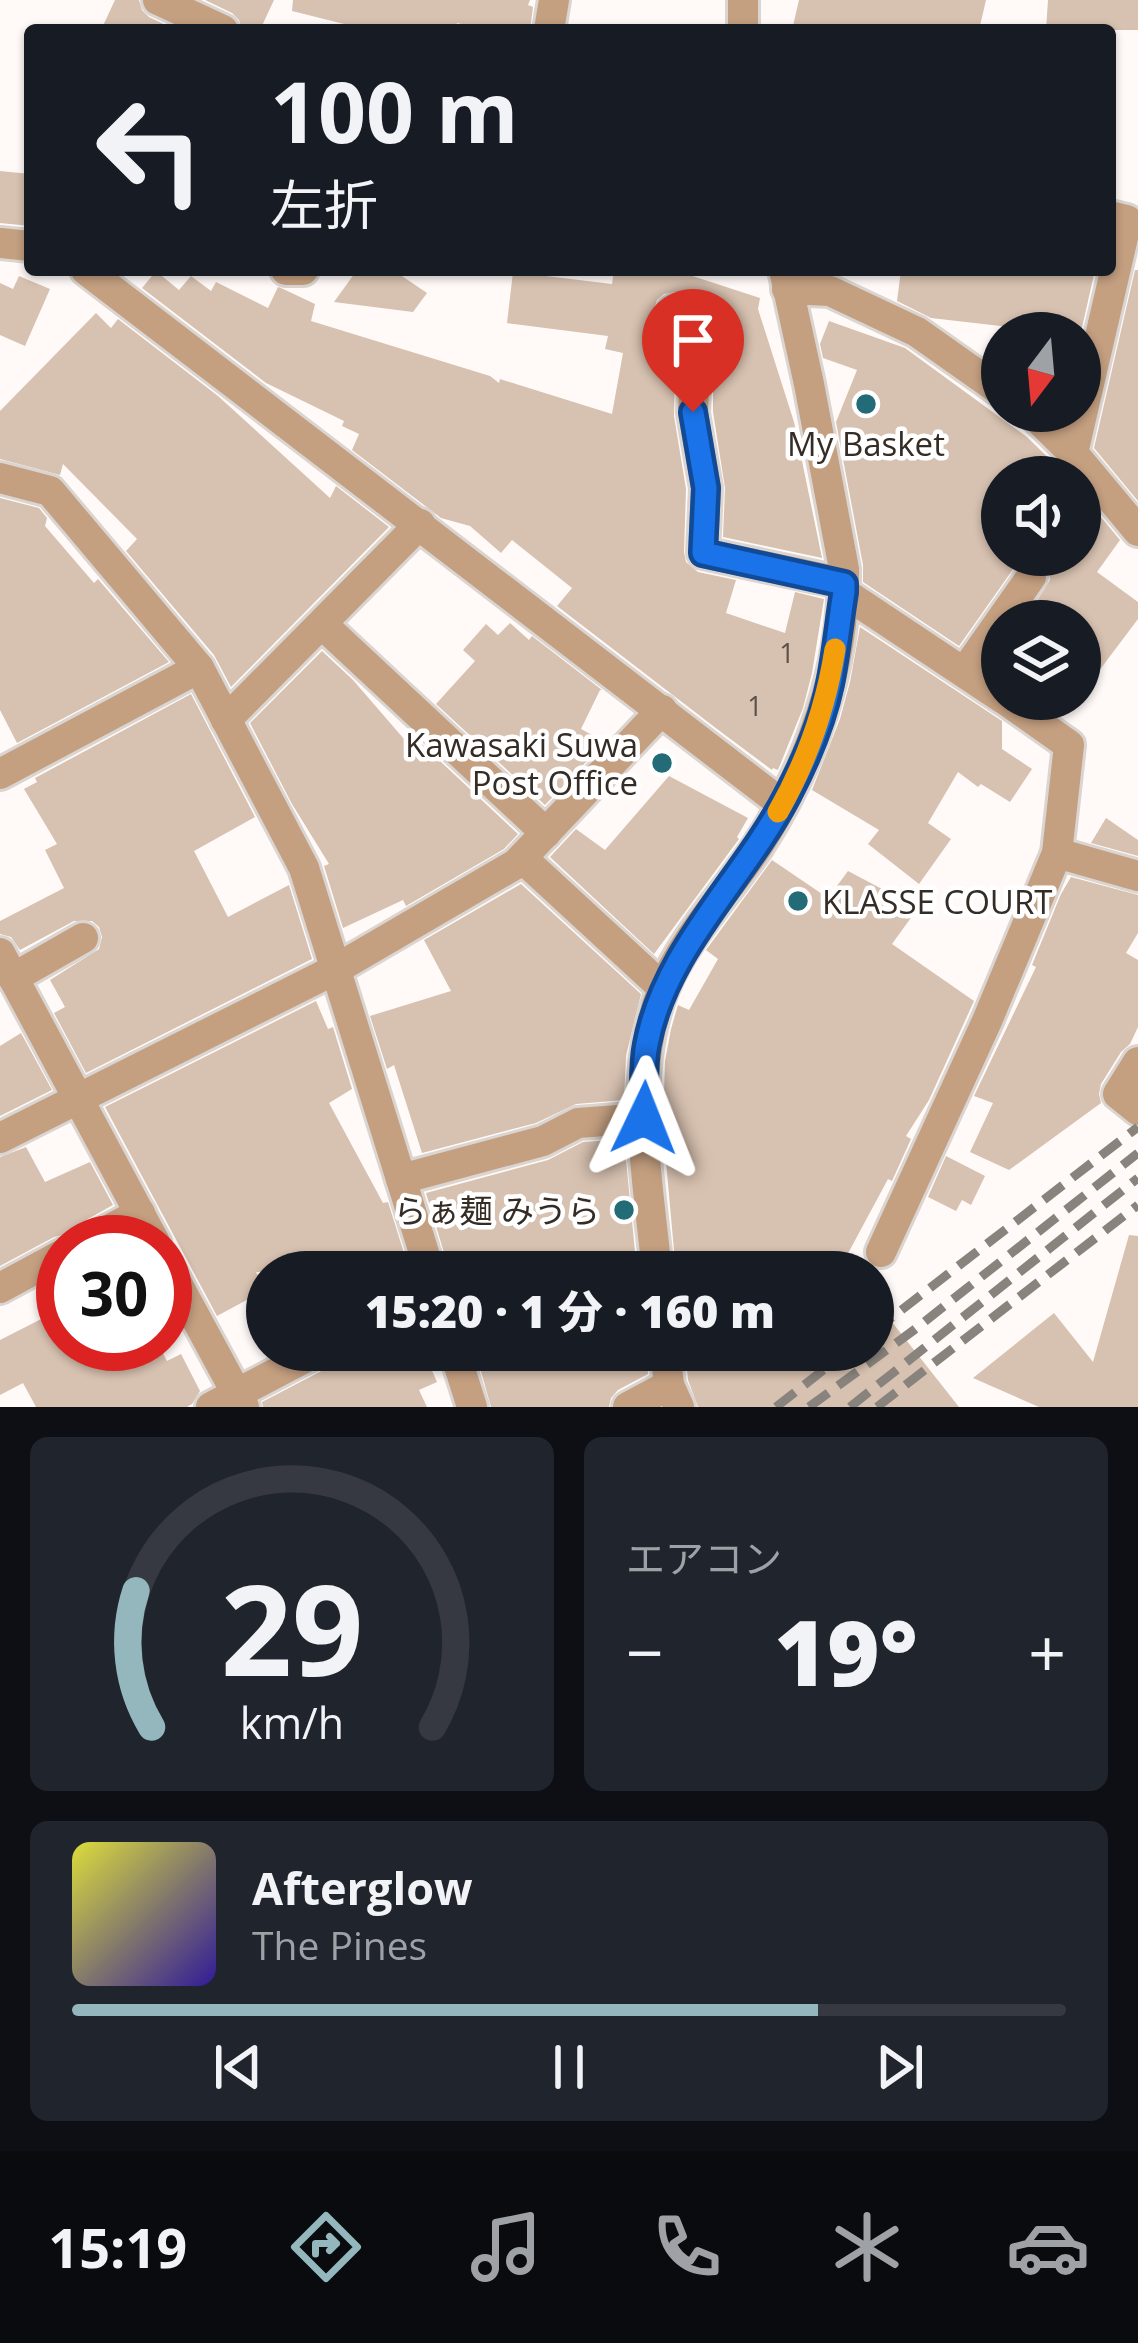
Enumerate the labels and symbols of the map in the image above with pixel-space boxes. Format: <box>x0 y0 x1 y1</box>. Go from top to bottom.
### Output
pin <box>642 289 744 412</box>
north arrow <box>981 312 1101 432</box>
marker: My Basket <box>853 391 879 417</box>
place label: My Basket <box>787 421 945 466</box>
house number: 1 <box>779 634 795 671</box>
house number: 1 <box>747 687 763 724</box>
place label: Kawasaki Suwa Post Office <box>405 722 638 805</box>
marker: Kawasaki Suwa Post Office <box>649 750 675 776</box>
place label: KLASSE COURT <box>822 879 1052 924</box>
marker: KLASSE COURT <box>785 888 811 914</box>
position arrow <box>581 1055 707 1181</box>
place label: らぁ麺 みうら <box>393 1188 600 1233</box>
marker: らぁ麺 みうら <box>611 1197 637 1223</box>
speed limit sign: 30 <box>36 1215 192 1371</box>

